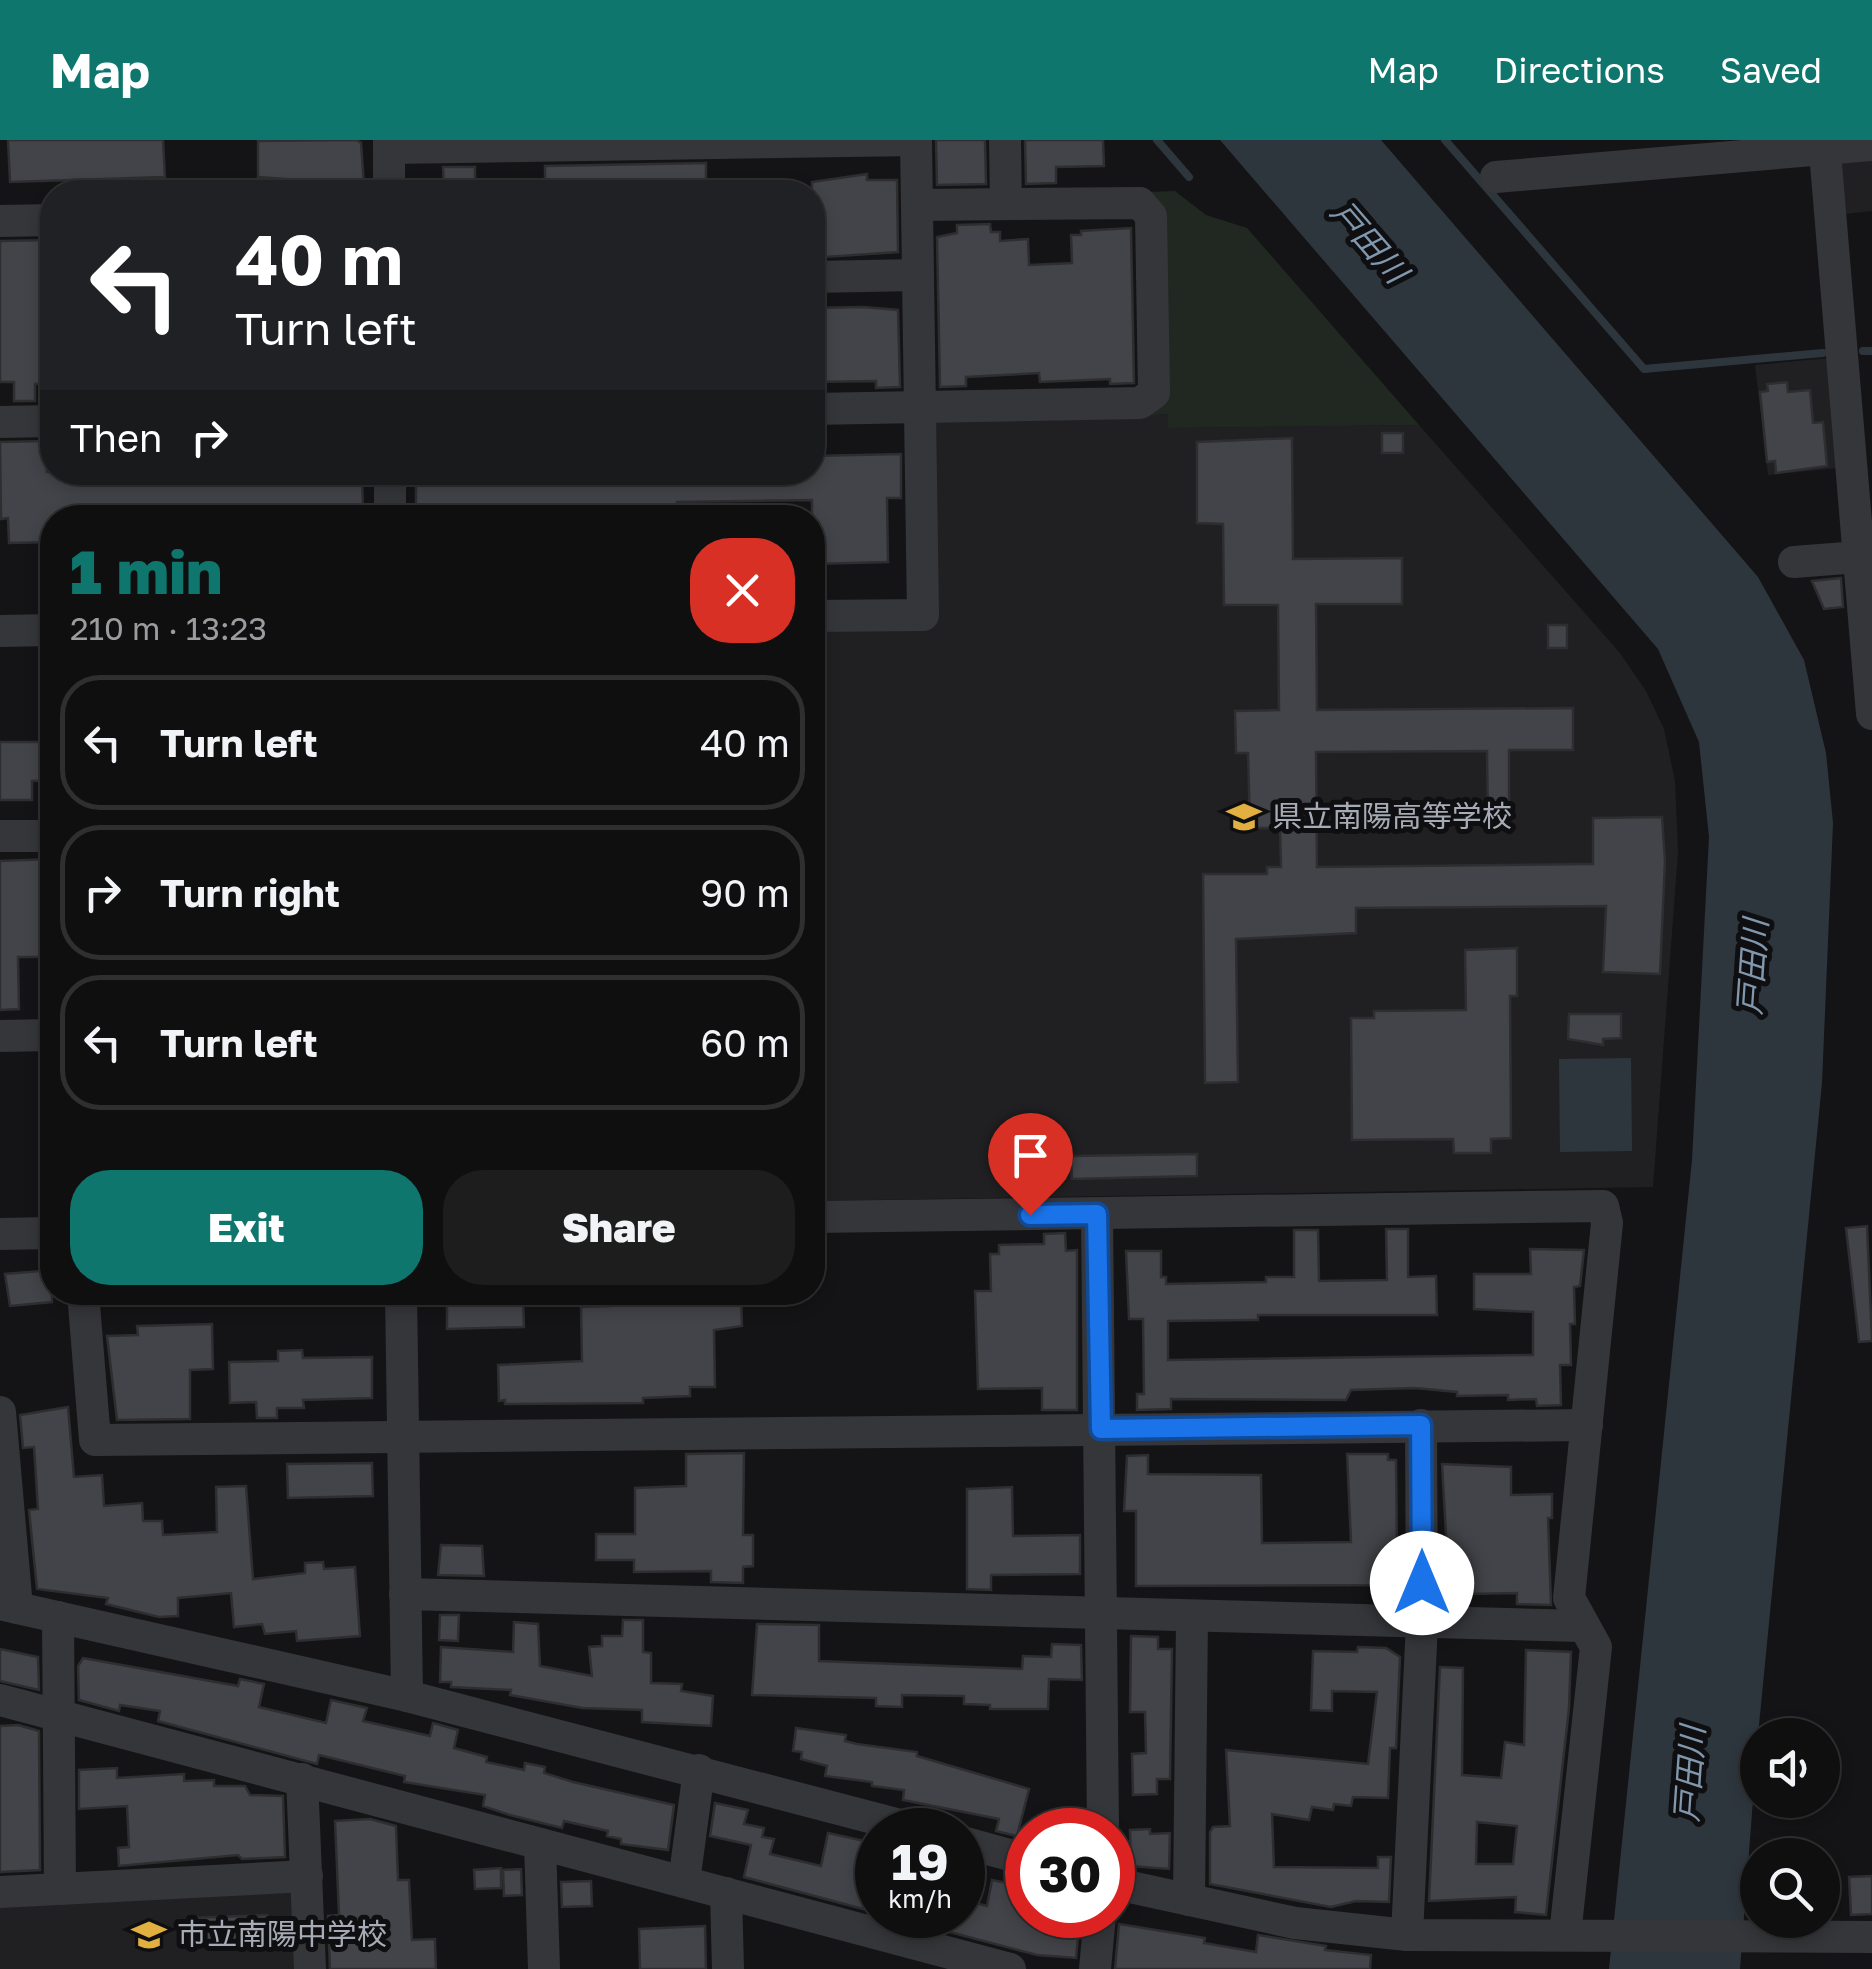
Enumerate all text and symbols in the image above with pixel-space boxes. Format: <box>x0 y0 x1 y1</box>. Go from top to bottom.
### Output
text: Map <box>50 41 150 99</box>
text: Map <box>1367 49 1439 91</box>
text: Directions <box>1494 49 1665 91</box>
text: Saved <box>1720 49 1822 91</box>
water label: 戸田川 <box>1324 193 1418 292</box>
text: 40 m <box>235 216 403 300</box>
icon: left <box>70 220 200 350</box>
text: Turn left <box>235 301 417 355</box>
icon: right <box>182 410 237 465</box>
text: Then <box>70 415 162 460</box>
text: 1 min <box>70 535 222 607</box>
button: close <box>690 538 795 643</box>
text: 210 m · 13:23 <box>70 609 267 647</box>
icon: left <box>75 715 130 770</box>
text: Turn left <box>160 720 318 765</box>
text: 40 m <box>700 720 790 765</box>
school or university icon: 県立南陽高等学校 <box>1225 798 1263 836</box>
place label: 県立南陽高等学校 <box>1272 798 1512 834</box>
icon: right <box>75 865 130 920</box>
text: Turn right <box>160 870 340 915</box>
text: 90 m <box>700 870 790 915</box>
water label: 戸田川 <box>1730 915 1775 1016</box>
icon: left <box>75 1015 130 1070</box>
text: Turn left <box>160 1020 318 1065</box>
text: 60 m <box>700 1020 790 1065</box>
pin <box>988 1113 1073 1216</box>
icon: arrive <box>1003 1128 1058 1183</box>
button: Exit <box>70 1170 423 1285</box>
button: Share <box>443 1170 795 1285</box>
position arrow <box>1370 1531 1474 1635</box>
map controls <box>1740 1718 1840 1938</box>
button: sound <box>1740 1718 1840 1818</box>
water label: 戸田川 <box>1667 1722 1712 1823</box>
speed limit sign: 30 <box>1005 1808 1135 1938</box>
text: 19 <box>891 1831 949 1891</box>
button: search <box>1740 1838 1840 1938</box>
text: km/h <box>888 1883 952 1914</box>
school or university icon: 市立南陽中学校 <box>130 1916 168 1954</box>
place label: 市立南陽中学校 <box>177 1916 387 1952</box>

